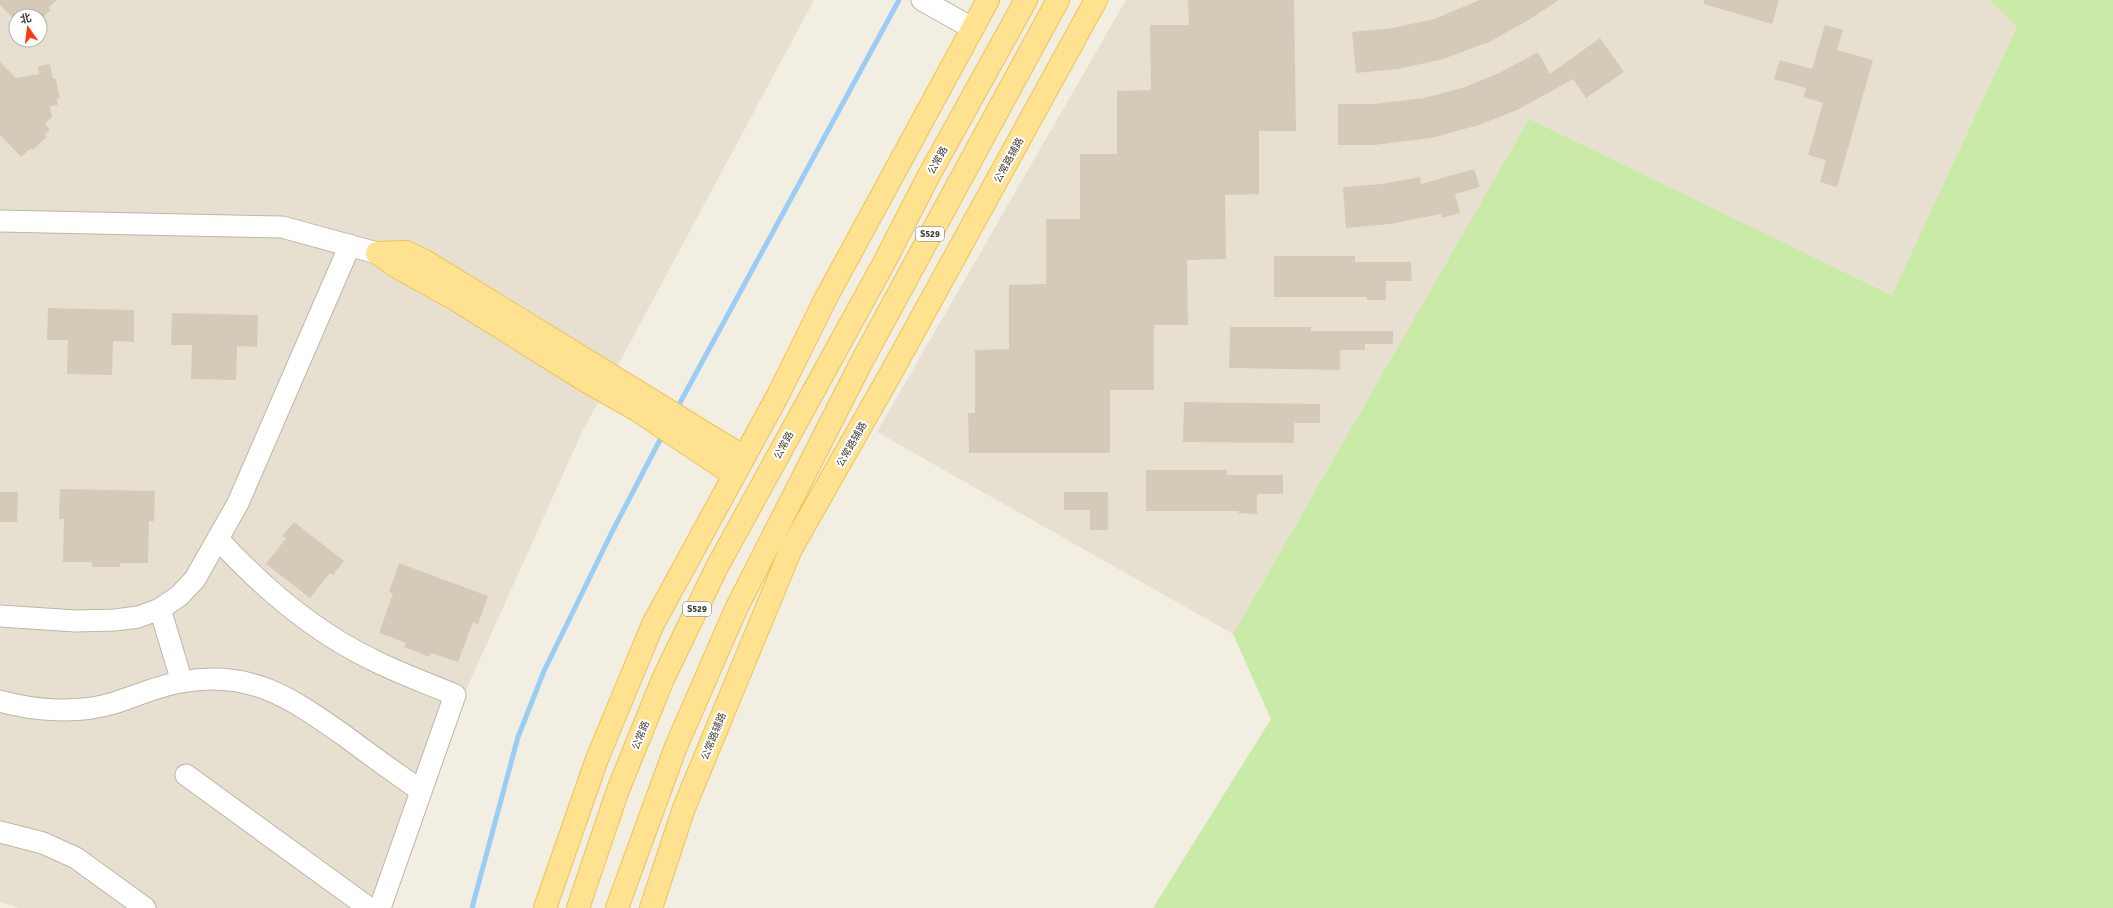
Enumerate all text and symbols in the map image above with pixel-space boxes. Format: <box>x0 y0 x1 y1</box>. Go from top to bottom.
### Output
north arrow <box>8 8 48 48</box>
text: 北 <box>19 11 33 26</box>
street label: 公常路辅路 <box>992 136 1026 185</box>
street label: 公常路 <box>925 144 950 177</box>
road number: S529 <box>916 227 944 241</box>
street label: 公常路辅路 <box>834 420 870 469</box>
street label: 公常路 <box>772 429 796 462</box>
road number: S529 <box>683 602 711 616</box>
street label: 公常路辅路 <box>699 711 729 762</box>
street label: 公常路 <box>630 719 652 752</box>

